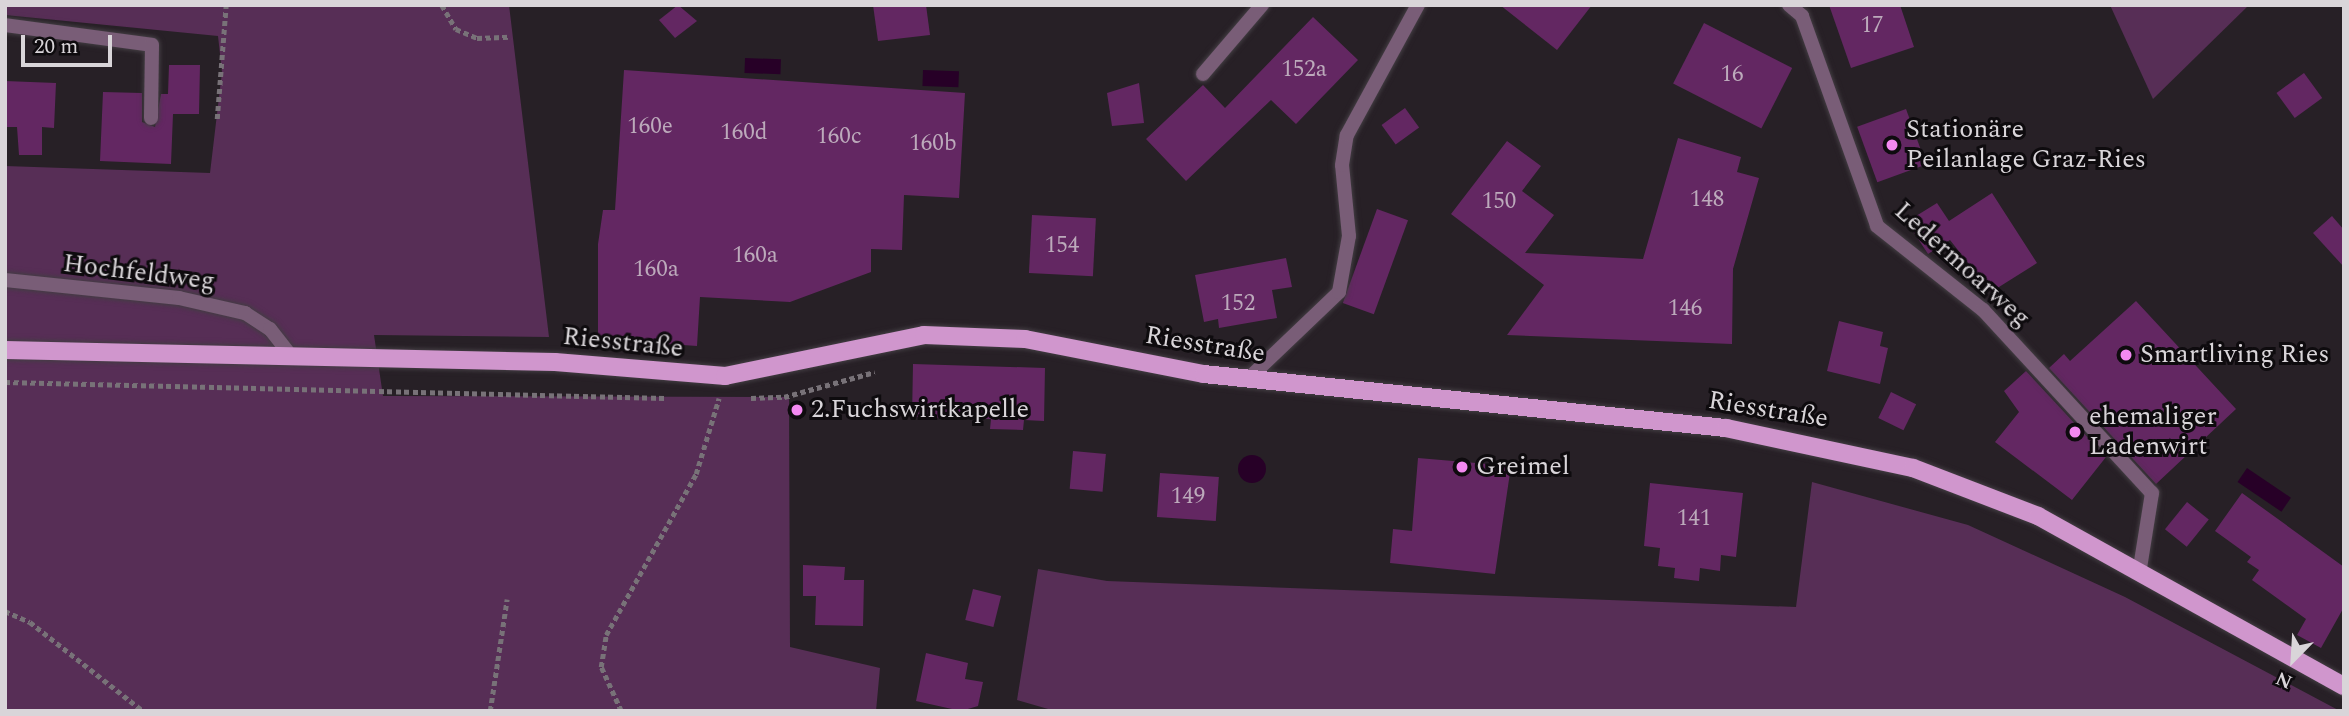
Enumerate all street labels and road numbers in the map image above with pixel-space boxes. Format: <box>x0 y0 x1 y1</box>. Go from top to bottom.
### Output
street label: Ledermoarweg <box>1888 196 2036 334</box>
street label: Hochfeldweg <box>61 248 217 298</box>
street label: Riesstraße <box>1143 320 1267 370</box>
street label: Riesstraße <box>561 321 685 365</box>
street label: Riesstraße <box>1706 385 1830 435</box>

